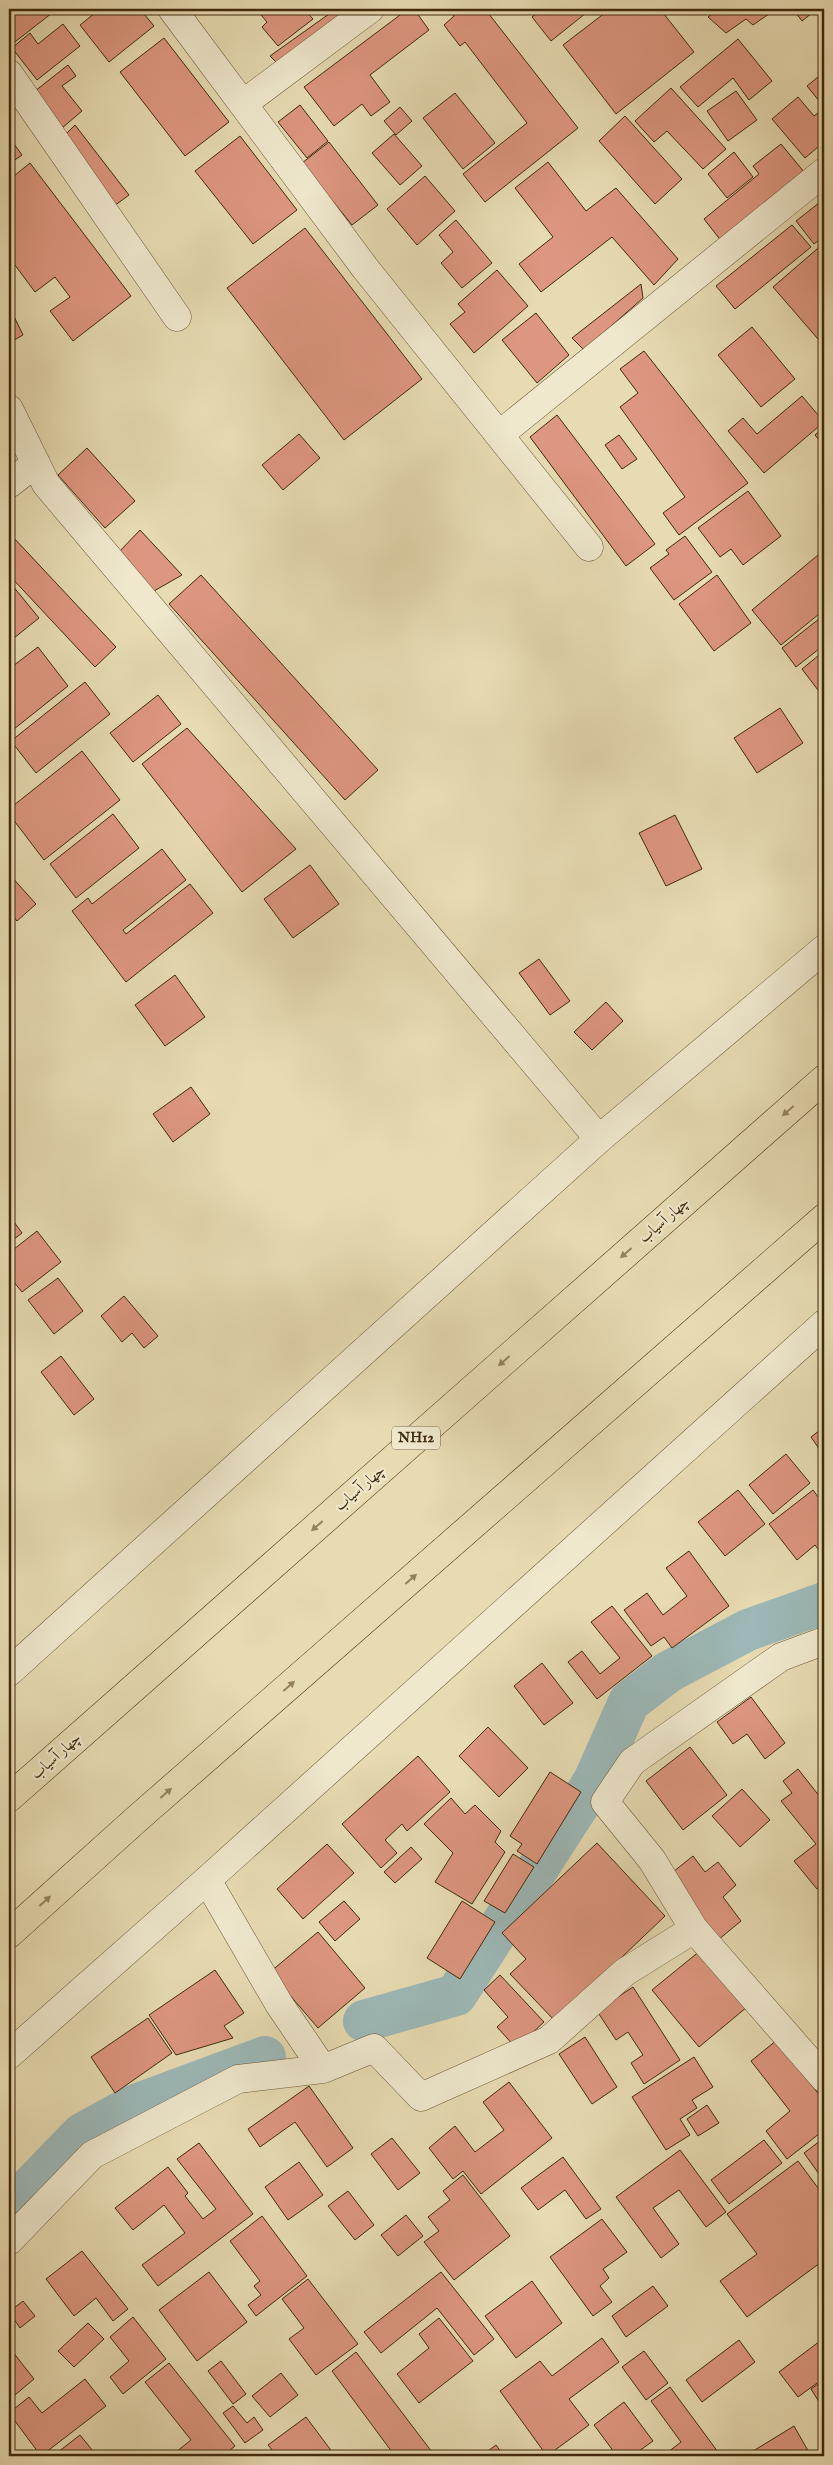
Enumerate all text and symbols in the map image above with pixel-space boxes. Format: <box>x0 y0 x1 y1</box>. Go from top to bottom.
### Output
one-way arrow <box>782 1105 794 1117</box>
street label: چهار آسیاب <box>635 1193 693 1247</box>
one-way arrow <box>620 1248 633 1259</box>
one-way arrow <box>499 1355 511 1367</box>
road number: NH12 <box>392 1426 440 1450</box>
street label: چهار آسیاب <box>331 1461 389 1515</box>
one-way arrow <box>311 1520 323 1532</box>
one-way arrow <box>405 1574 418 1585</box>
one-way arrow <box>283 1681 295 1692</box>
street label: چهار آسیاب <box>27 1728 85 1784</box>
one-way arrow <box>160 1787 172 1799</box>
one-way arrow <box>39 1895 51 1907</box>

